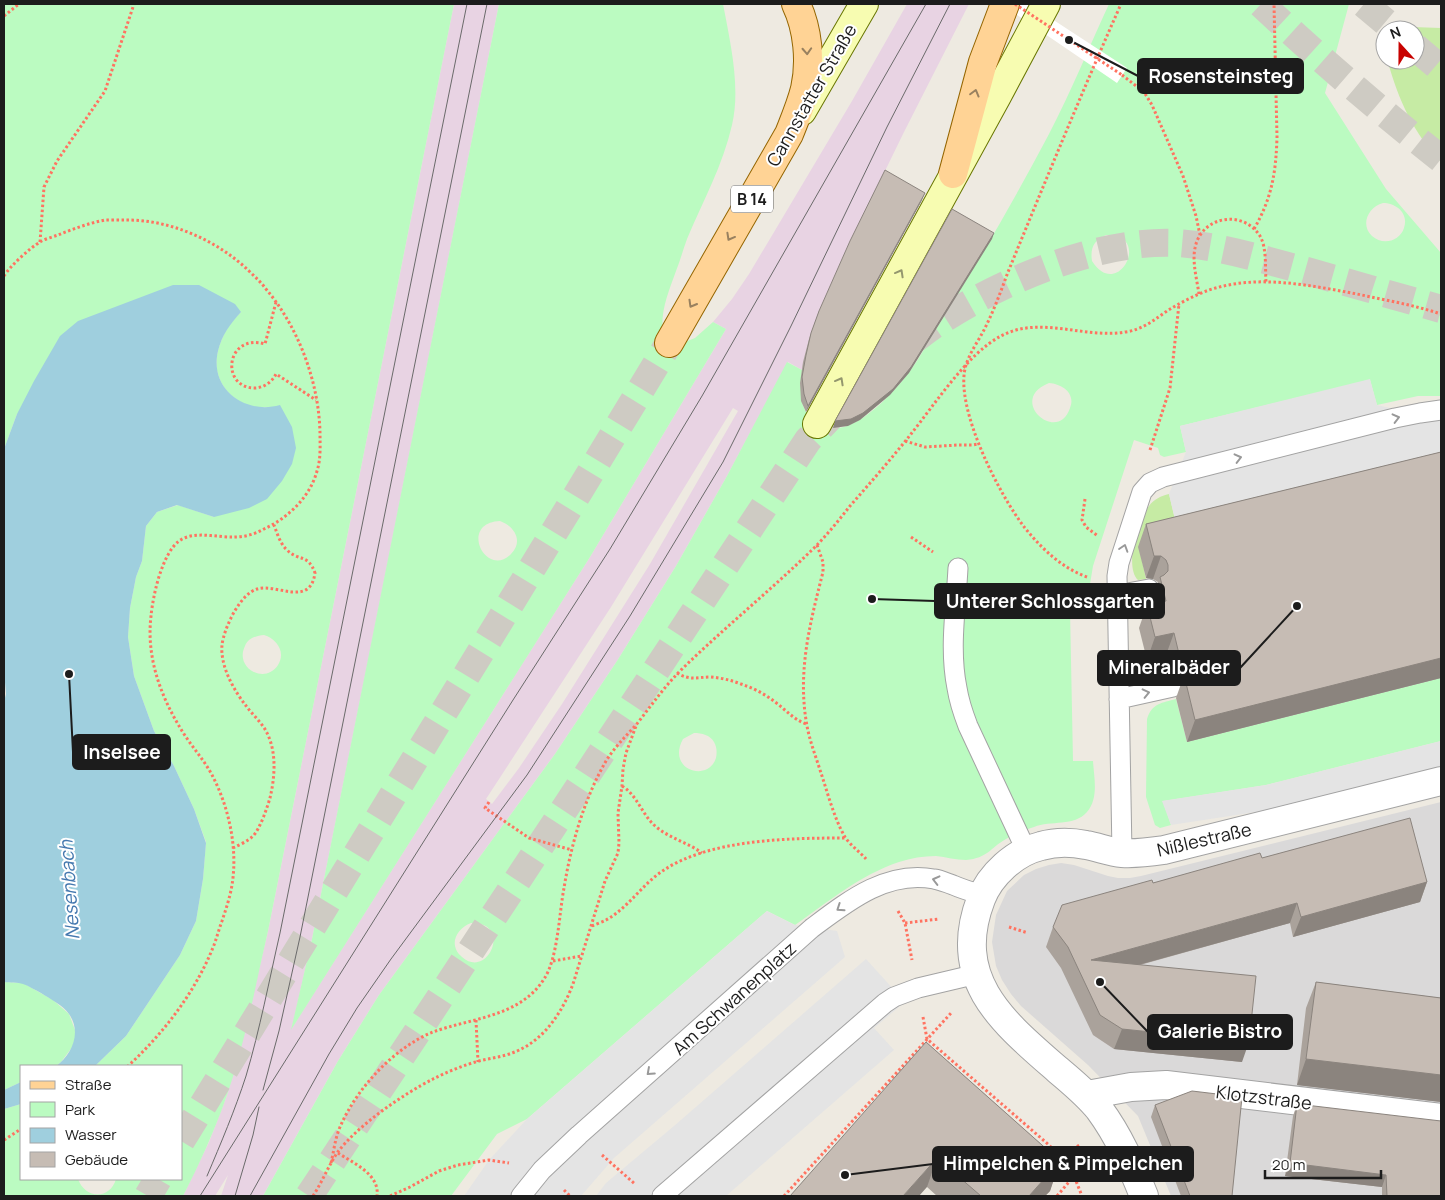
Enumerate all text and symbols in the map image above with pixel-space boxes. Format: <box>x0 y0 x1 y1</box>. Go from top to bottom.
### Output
street label: Cannstatter Straße <box>760 19 862 171</box>
north arrow <box>1375 20 1425 70</box>
text: N <box>1387 22 1403 43</box>
one-way arrow <box>802 48 812 55</box>
callout: Rosensteinsteg <box>1138 59 1303 93</box>
text: Rosensteinsteg <box>1148 63 1294 89</box>
one-way arrow <box>969 89 980 98</box>
road number: B 14 <box>731 185 773 212</box>
one-way arrow <box>727 232 737 241</box>
one-way arrow <box>893 269 903 278</box>
one-way arrow <box>688 299 698 308</box>
one-way arrow <box>834 377 844 386</box>
one-way arrow <box>1391 413 1400 424</box>
one-way arrow <box>1234 453 1243 464</box>
one-way arrow <box>1118 544 1128 552</box>
callout: Unterer Schlossgarten <box>935 584 1164 618</box>
text: Unterer Schlossgarten <box>946 588 1154 614</box>
callout: Mineralbäder <box>1098 651 1240 685</box>
text: Mineralbäder <box>1108 654 1230 680</box>
one-way arrow <box>1142 688 1151 699</box>
callout: Inselsee <box>73 735 170 769</box>
text: Inselsee <box>83 739 161 765</box>
street label: Nißlestraße <box>1154 816 1254 862</box>
water label: Nesenbach <box>53 839 85 941</box>
one-way arrow <box>932 875 940 886</box>
one-way arrow <box>836 902 845 911</box>
street label: Am Schwanenplatz <box>667 936 801 1060</box>
callout: Galerie Bistro <box>1148 1015 1292 1049</box>
text: Galerie Bistro <box>1158 1018 1282 1044</box>
legend <box>20 1065 182 1180</box>
one-way arrow <box>647 1066 656 1075</box>
text: Straße <box>65 1074 112 1095</box>
street label: Klotzstraße <box>1215 1079 1313 1115</box>
text: Park <box>65 1099 95 1120</box>
text: Wasser <box>65 1124 117 1145</box>
callout: Himpelchen & Pimpelchen <box>933 1147 1193 1181</box>
scale bar <box>1265 1148 1381 1180</box>
text: Gebäude <box>65 1149 128 1170</box>
text: Himpelchen & Pimpelchen <box>943 1150 1183 1176</box>
text: 20 m <box>1272 1154 1305 1175</box>

